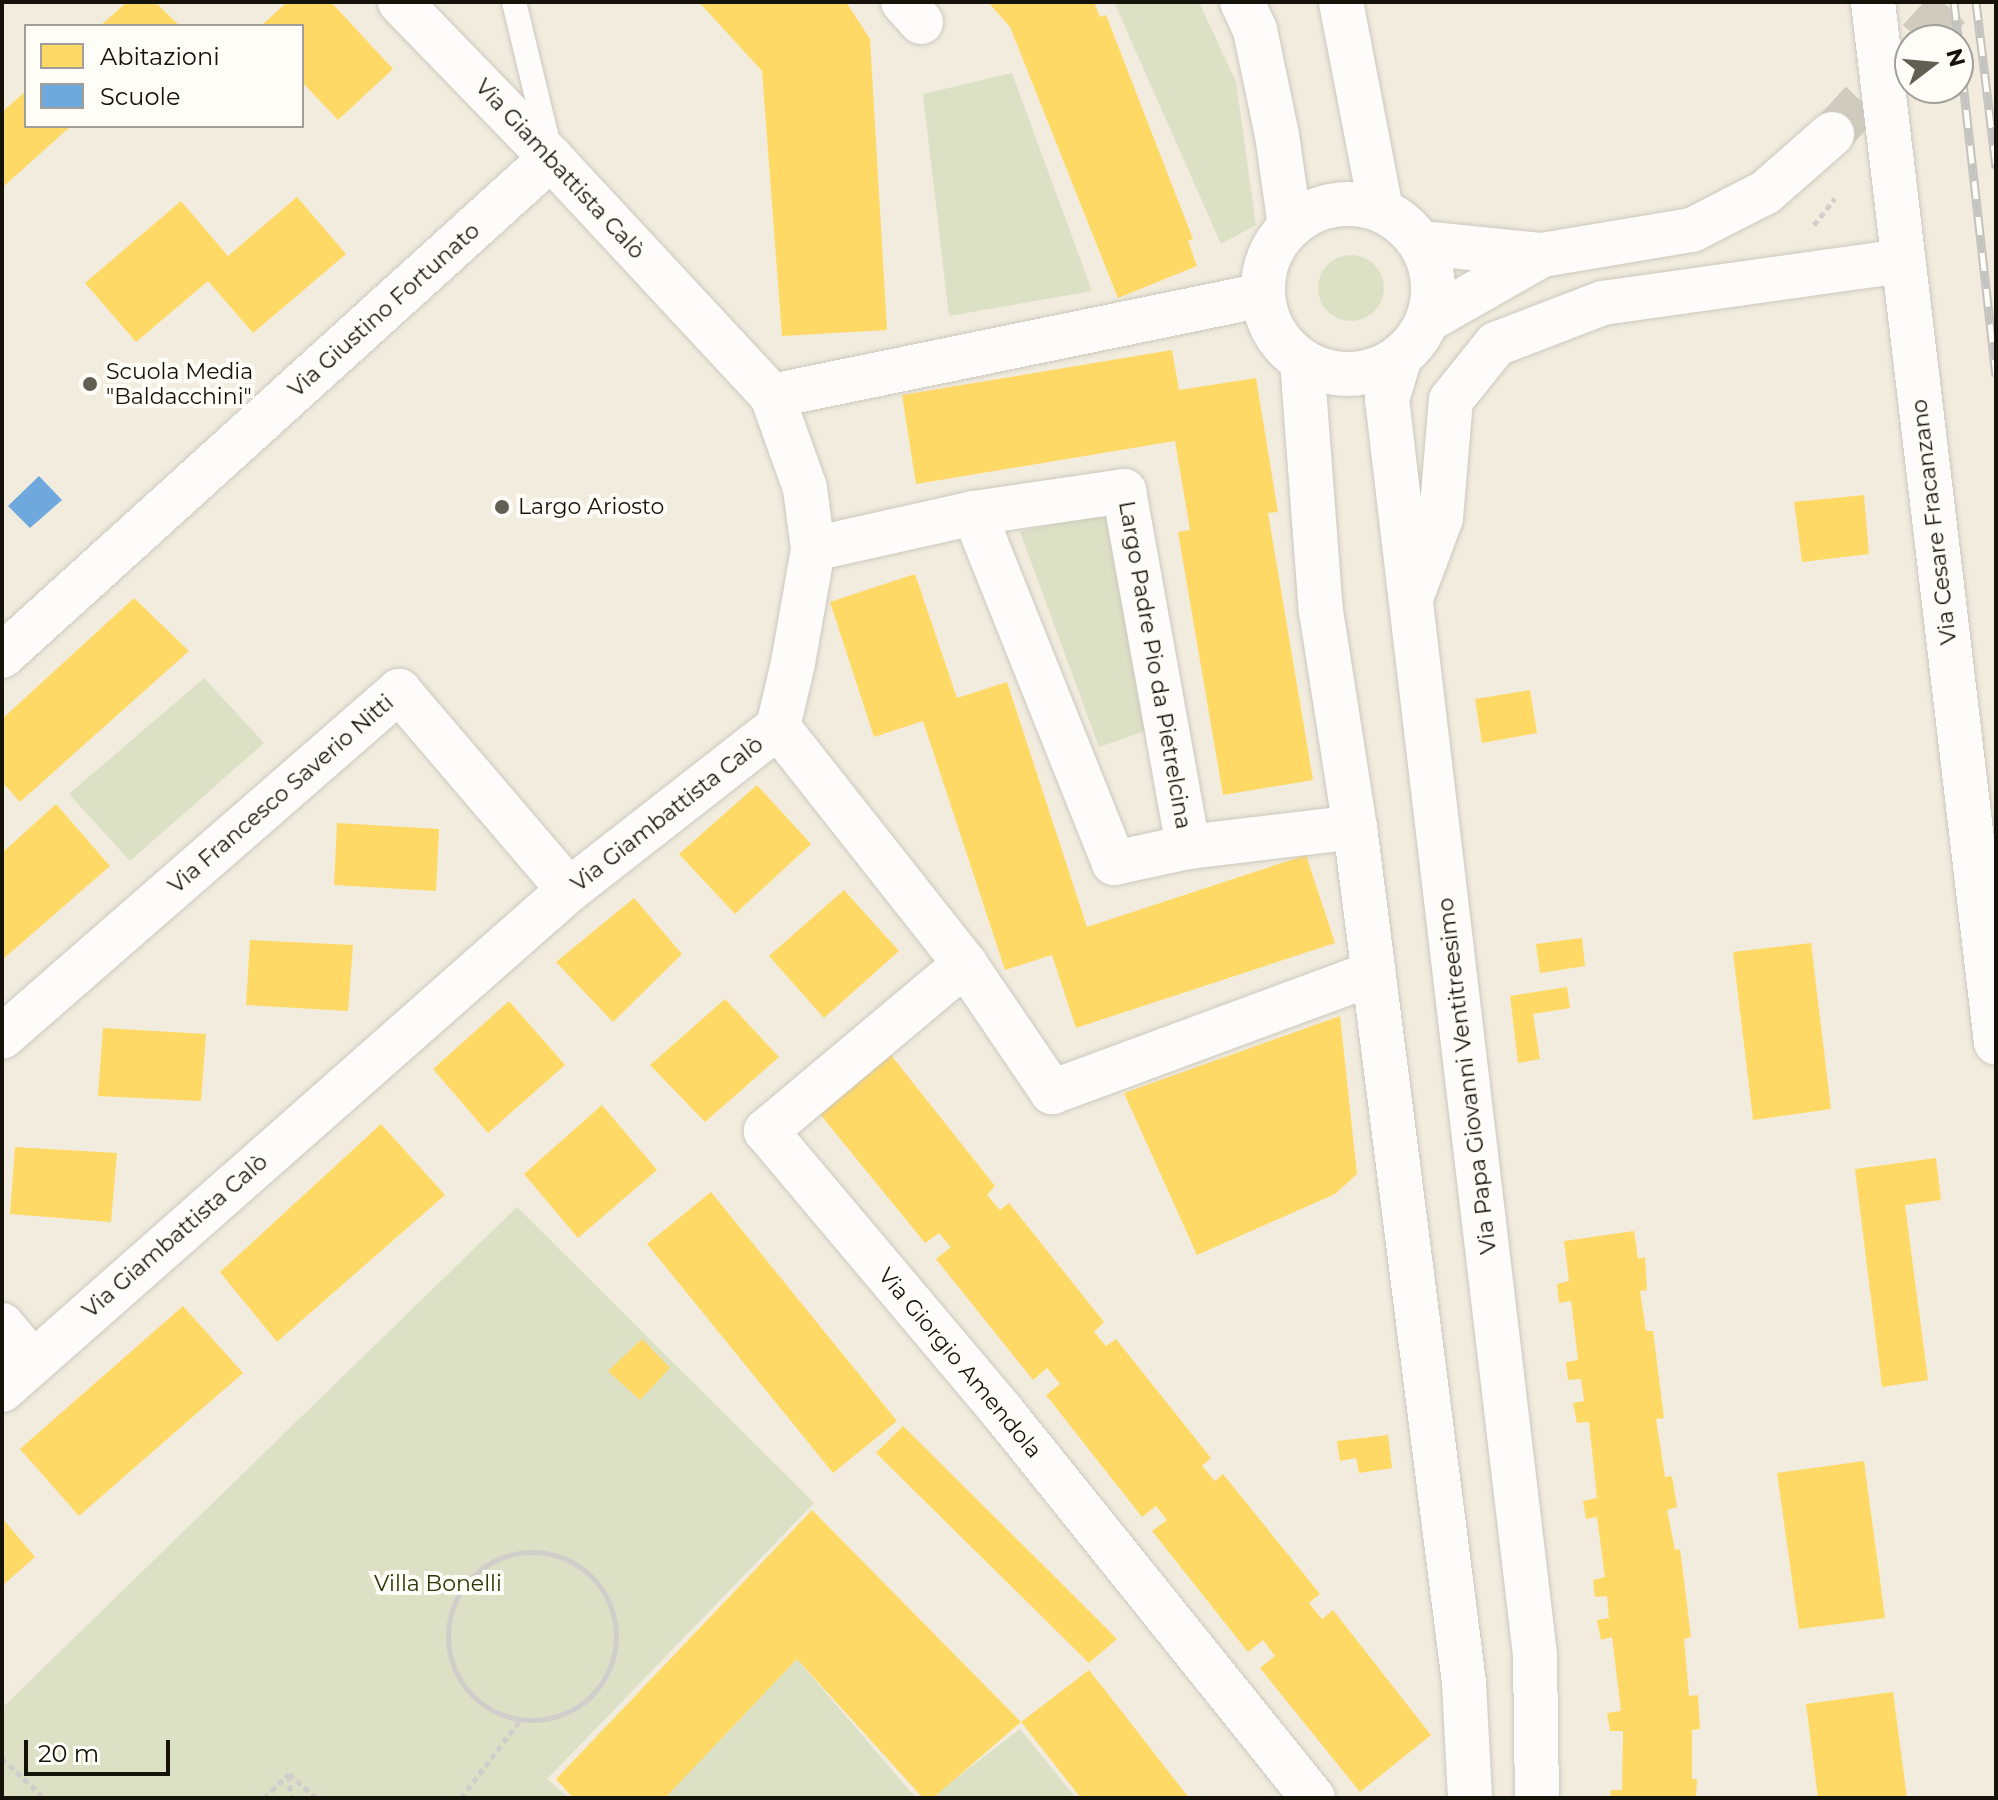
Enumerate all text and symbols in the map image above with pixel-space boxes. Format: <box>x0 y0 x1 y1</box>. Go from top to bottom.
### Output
legend <box>24 24 304 128</box>
north arrow <box>1894 24 1974 104</box>
text: Abitazioni <box>100 42 220 71</box>
text: N <box>1940 46 1971 70</box>
street label: Via Giambattista Calò <box>470 74 650 264</box>
text: Scuole <box>100 82 180 111</box>
street label: Via Giustino Fortunato <box>283 217 485 403</box>
place label: Scuola Media "Baldacchini" <box>106 358 253 410</box>
marker: Scuola Media "Baldacchini" <box>81 375 99 393</box>
street label: Via Cesare Fracanzano <box>1906 398 1962 646</box>
place label: Largo Ariosto <box>518 494 664 520</box>
marker: Largo Ariosto <box>493 498 511 516</box>
street label: Largo Padre Pio da Pietrelcina <box>1113 499 1197 831</box>
street label: Via Francesco Saverio Nitti <box>163 689 399 899</box>
street label: Via Giambattista Calò <box>566 731 768 897</box>
street label: Via Papa Giovanni Ventitreesimo <box>1432 896 1502 1256</box>
street label: Via Giambattista Calò <box>77 1149 273 1323</box>
street label: Via Giorgio Amendola <box>873 1262 1047 1464</box>
park label: Villa Bonelli <box>374 1571 502 1597</box>
scale bar <box>28 1724 174 1774</box>
text: 20 m <box>38 1739 99 1768</box>

